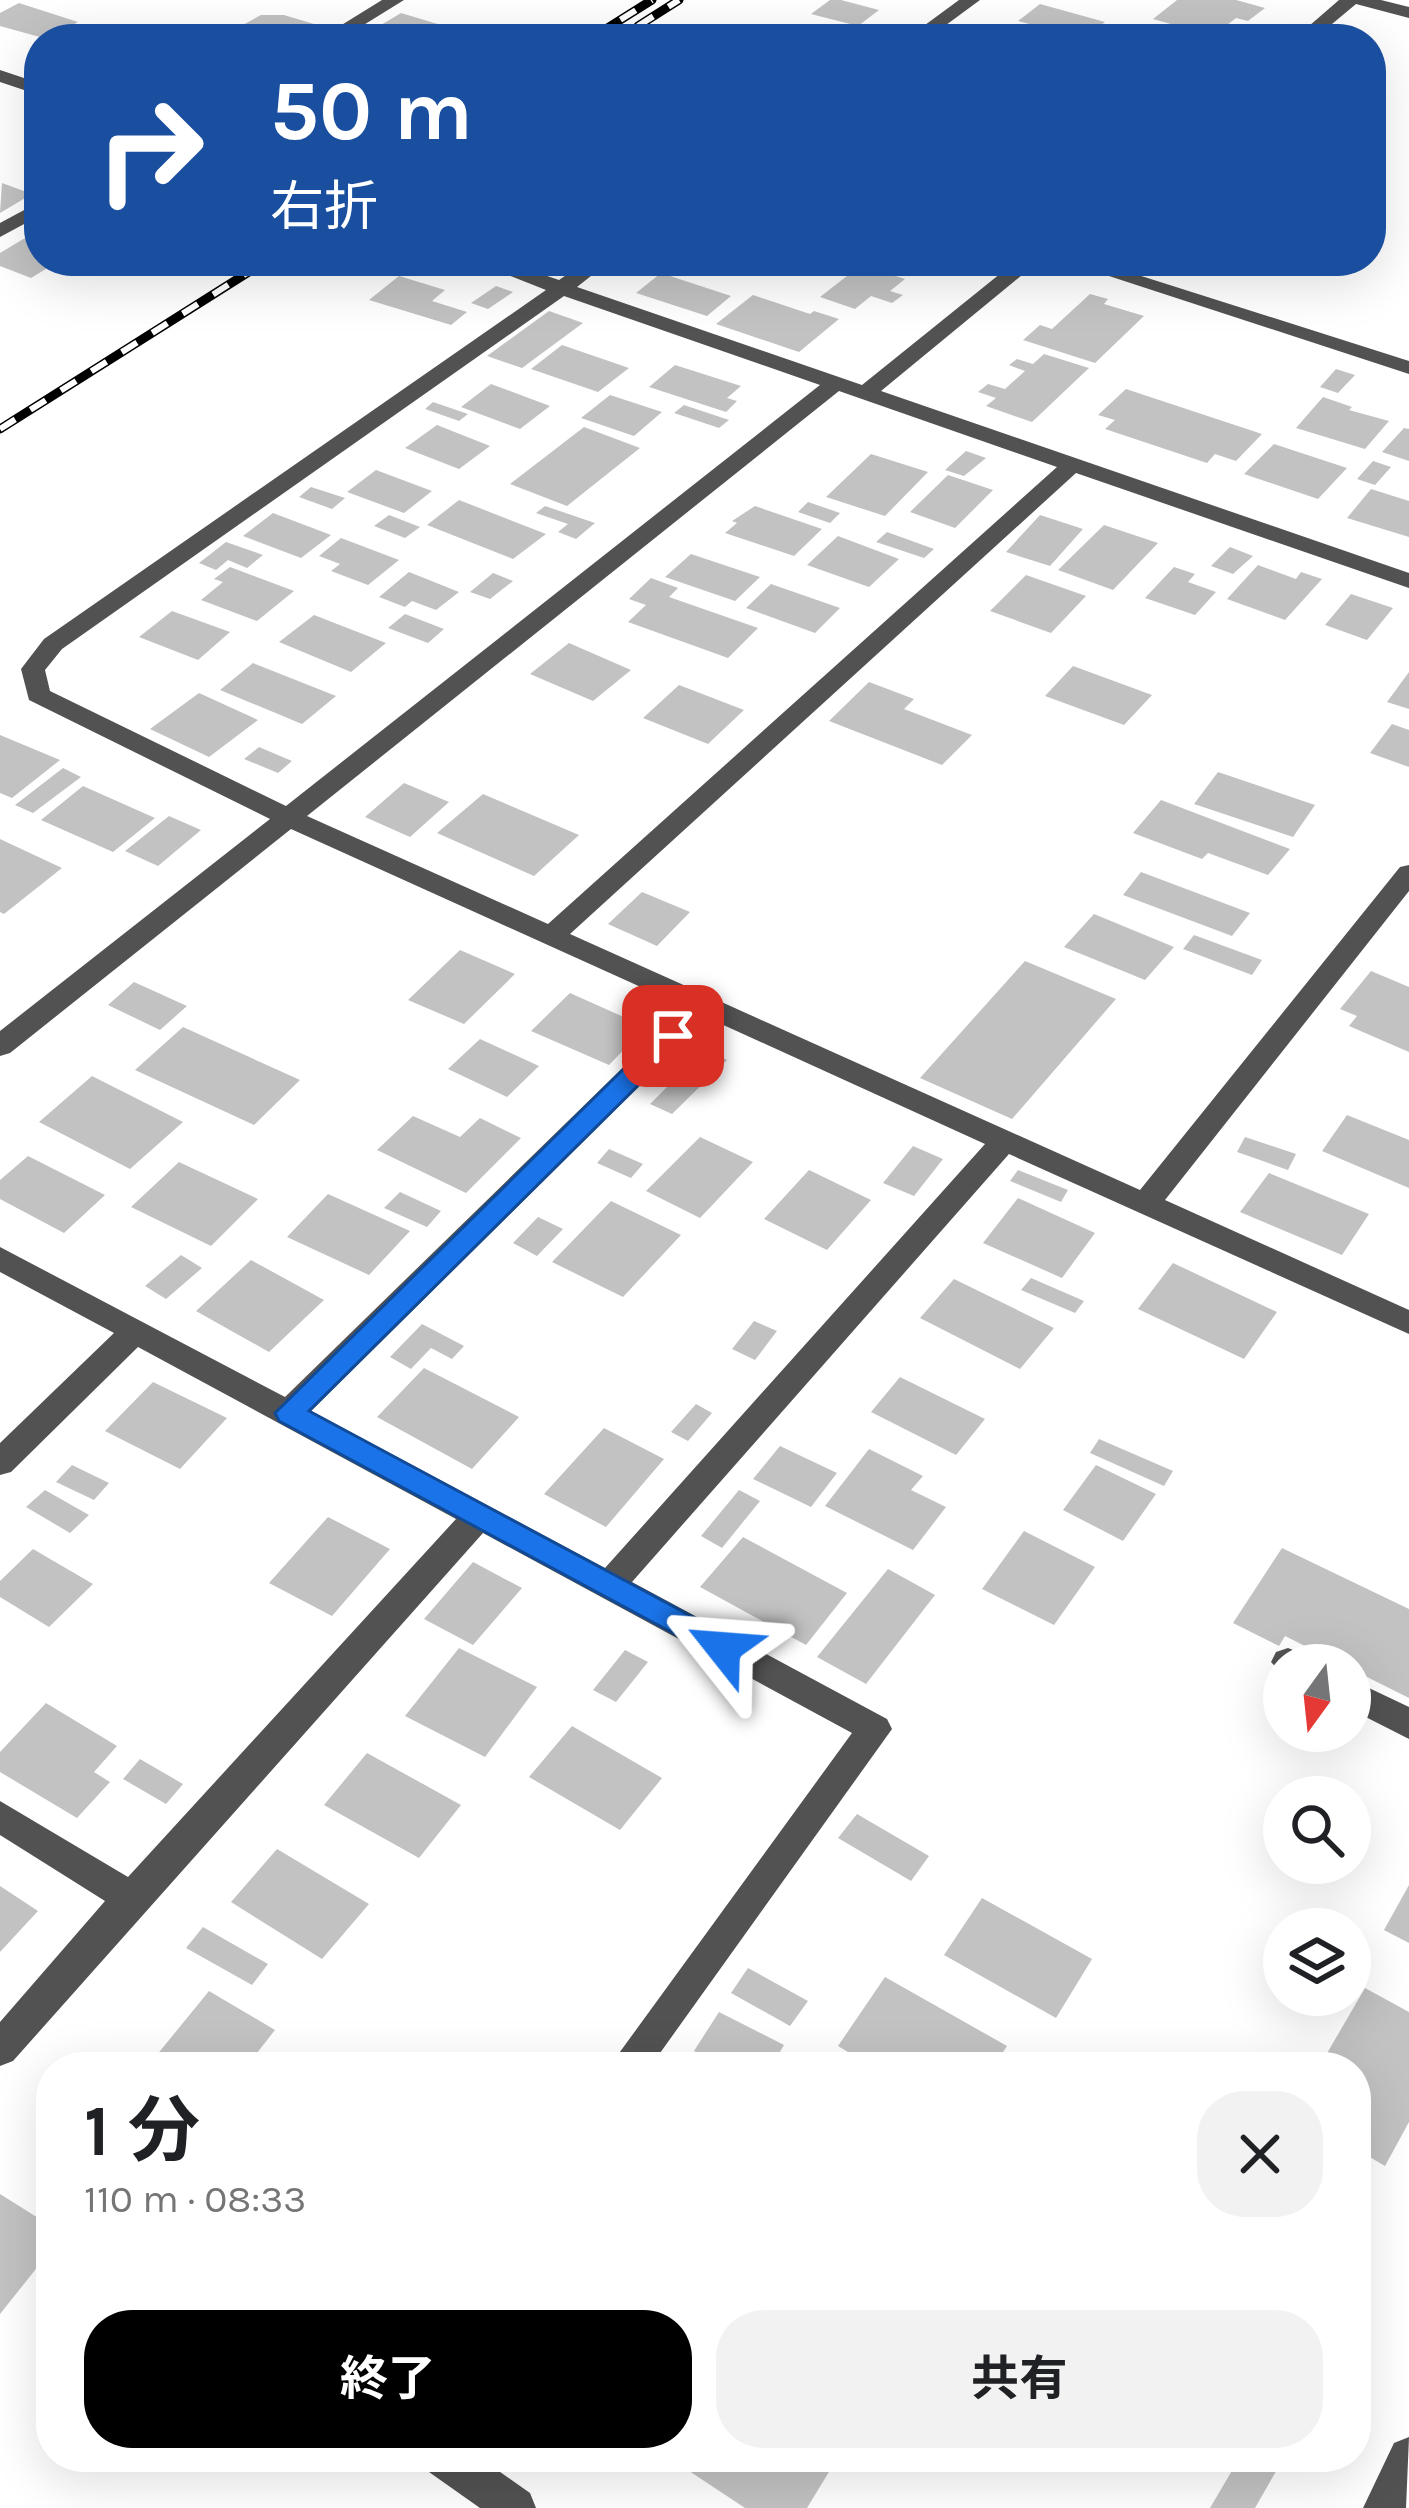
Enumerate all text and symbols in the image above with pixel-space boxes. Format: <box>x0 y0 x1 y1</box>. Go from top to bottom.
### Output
text: 50 m <box>270 62 473 160</box>
icon: right <box>72 72 228 228</box>
text: 右折 <box>270 175 378 239</box>
pin <box>622 985 724 1087</box>
icon: arrive <box>640 1003 706 1069</box>
position arrow <box>660 1585 786 1711</box>
north arrow <box>1263 1644 1371 1752</box>
map controls <box>1263 1644 1371 2016</box>
button: search <box>1263 1776 1371 1884</box>
button: layers <box>1263 1908 1371 2016</box>
text: 1 分 <box>84 2089 200 2173</box>
button: close <box>1197 2091 1323 2217</box>
text: 110 m · 08:33 <box>84 2176 306 2222</box>
button: 終了 <box>84 2310 692 2448</box>
button: 共有 <box>716 2310 1323 2448</box>

